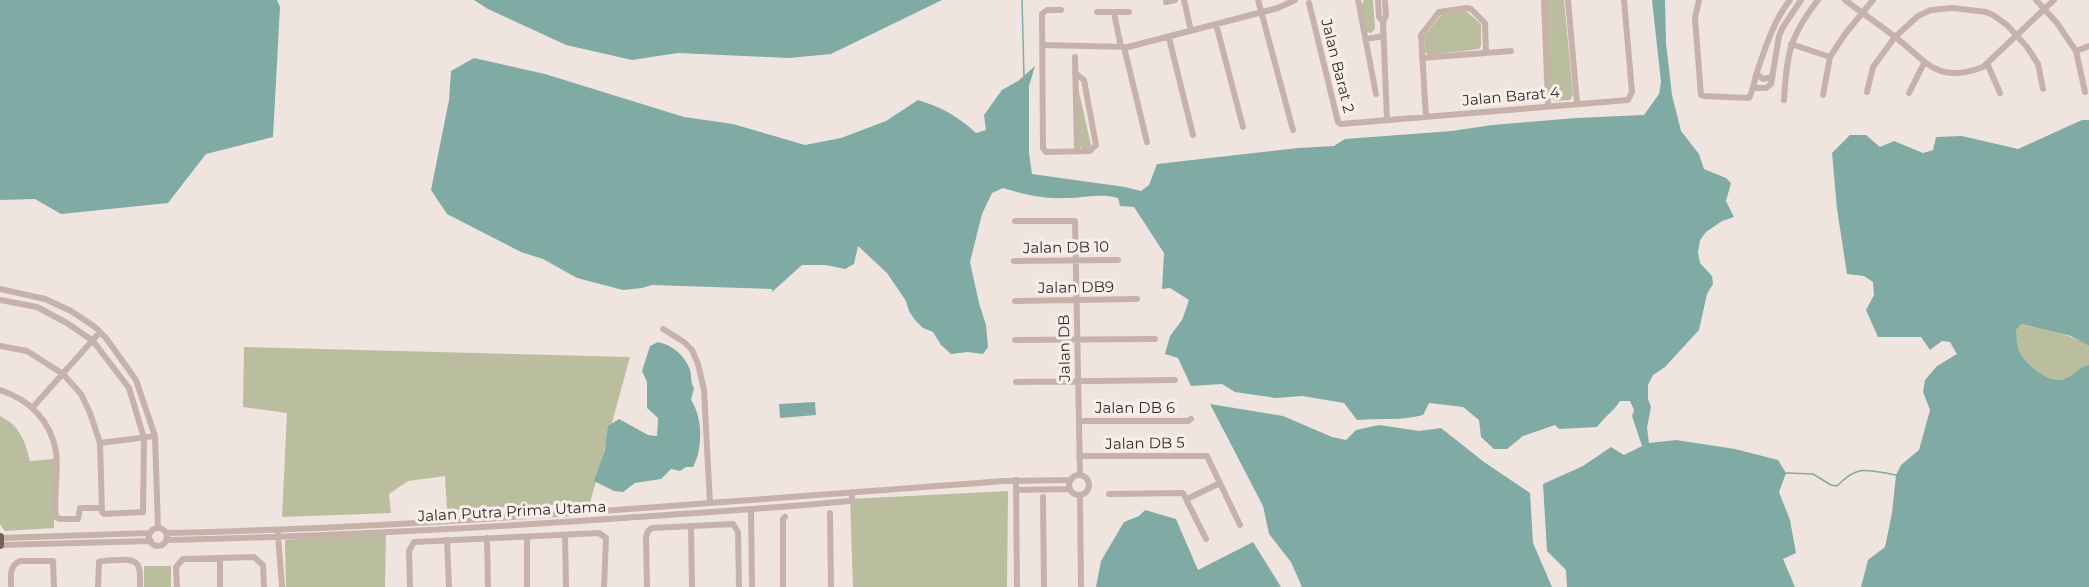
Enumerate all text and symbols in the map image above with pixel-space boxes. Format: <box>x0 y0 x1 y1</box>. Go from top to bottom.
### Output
street label: Jalan Barat 2 <box>1317 17 1357 115</box>
street label: Jalan Barat 4 <box>1462 84 1560 110</box>
street label: Jalan DB 10 <box>1023 238 1109 258</box>
street label: Jalan DB9 <box>1038 278 1114 298</box>
street label: Jalan DB <box>1055 314 1075 382</box>
street label: Jalan DB 6 <box>1095 400 1175 418</box>
street label: Jalan DB 5 <box>1105 434 1185 454</box>
street label: Jalan Putra Prima Utama <box>417 498 607 526</box>

